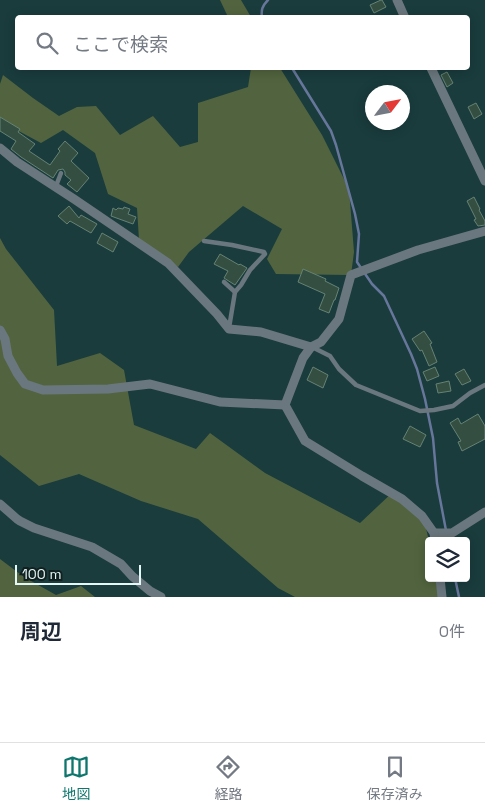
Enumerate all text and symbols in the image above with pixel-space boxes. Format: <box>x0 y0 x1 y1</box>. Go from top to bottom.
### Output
search box <box>15 15 470 70</box>
icon: search <box>33 29 61 57</box>
text: ここで検索 <box>73 32 168 57</box>
north arrow <box>365 85 410 130</box>
map controls <box>425 537 470 582</box>
button: layers <box>425 537 470 582</box>
scale bar <box>15 562 141 585</box>
text: 100 m <box>22 565 61 583</box>
text: 周辺 <box>20 618 62 645</box>
text: 0件 <box>439 621 465 642</box>
tab: 地図 <box>62 753 90 803</box>
tab: 経路 <box>214 753 242 803</box>
tab: 保存済み <box>367 753 423 803</box>

